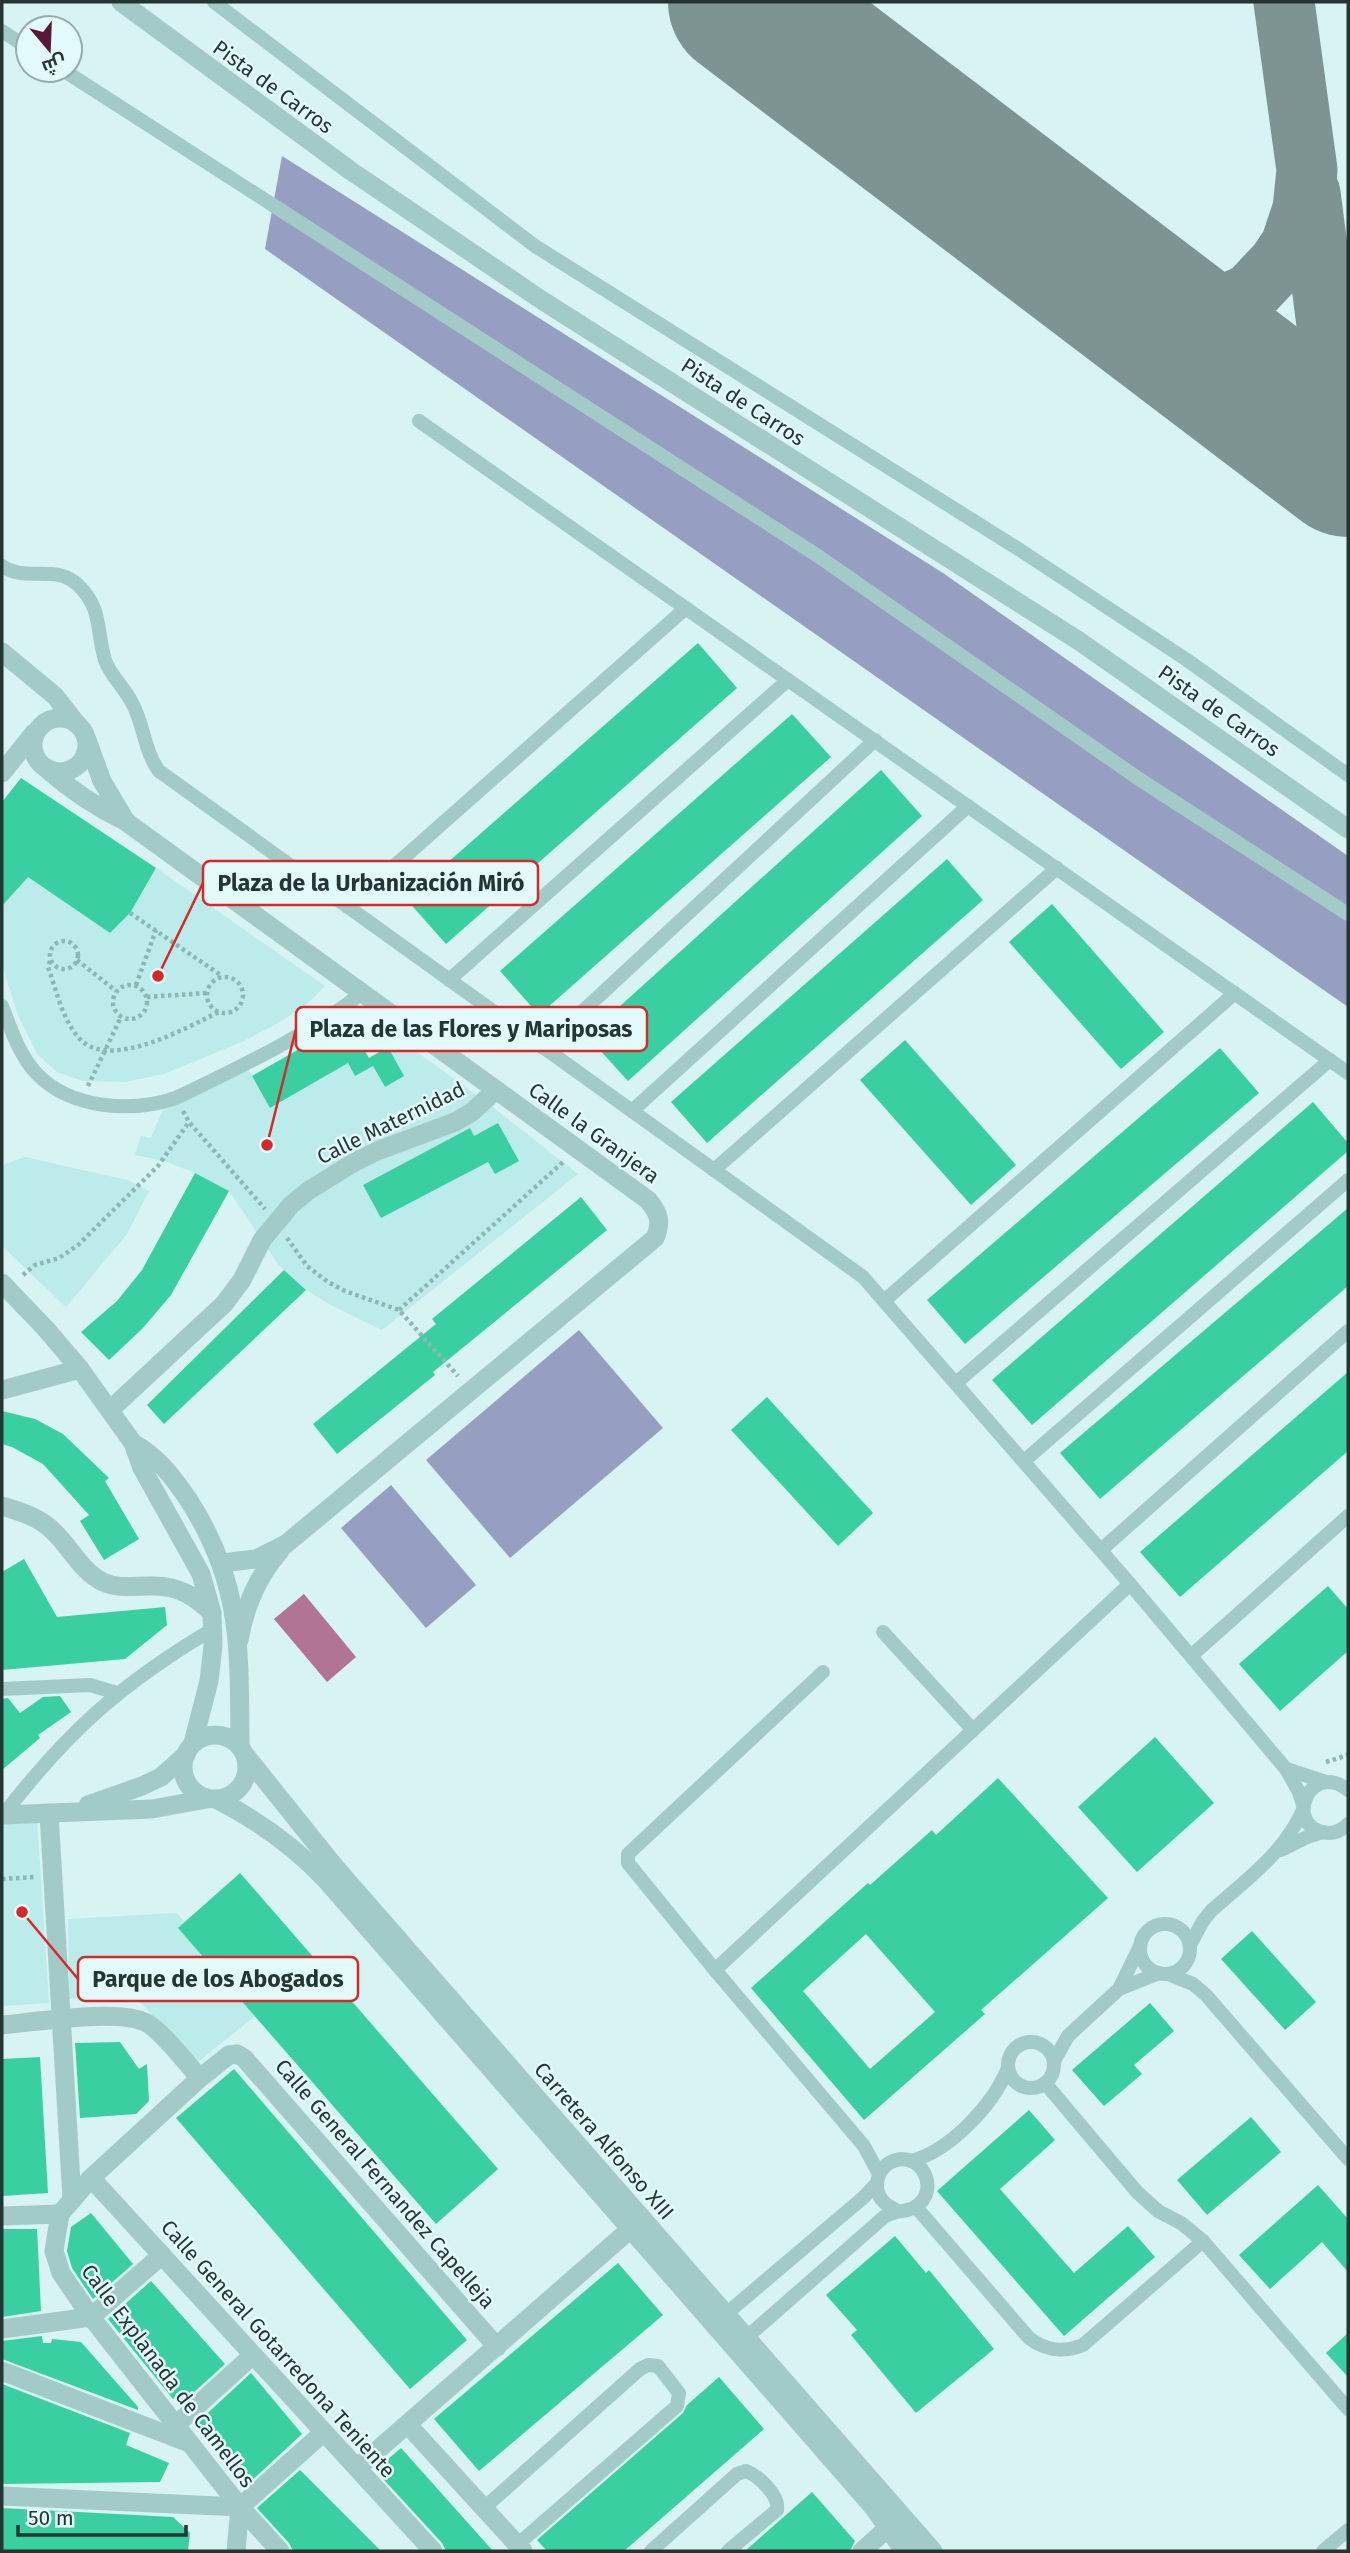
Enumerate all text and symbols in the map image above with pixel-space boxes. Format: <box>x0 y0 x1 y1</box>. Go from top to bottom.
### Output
north arrow <box>14 14 84 84</box>
street label: Pista de Carros <box>208 35 338 140</box>
text: ش <box>39 50 70 79</box>
street label: Pista de Carros <box>676 352 810 452</box>
street label: Pista de Carros <box>1153 659 1285 763</box>
callout: Plaza de la Urbanización Miró <box>203 861 538 905</box>
text: Plaza de la Urbanización Miró <box>218 869 524 897</box>
callout: Plaza de las Flores y Mariposas <box>296 1007 647 1051</box>
text: Plaza de las Flores y Mariposas <box>310 1015 632 1043</box>
street label: Calle Maternidad <box>313 1076 469 1170</box>
street label: Calle la Granjera <box>523 1077 665 1189</box>
callout: Parque de los Abogados <box>78 1957 358 2001</box>
text: Parque de los Abogados <box>92 1965 344 1993</box>
street label: Calle General Fernandez Capelleja <box>269 2054 501 2314</box>
street label: Carretera Alfonso XIII <box>529 2057 679 2225</box>
street label: Calle General Gotarredona Teniente <box>155 2215 401 2483</box>
street label: Calle Explanada de Camellos <box>76 2259 261 2493</box>
scale bar <box>18 2494 186 2538</box>
text: 50 m <box>28 2505 74 2531</box>

